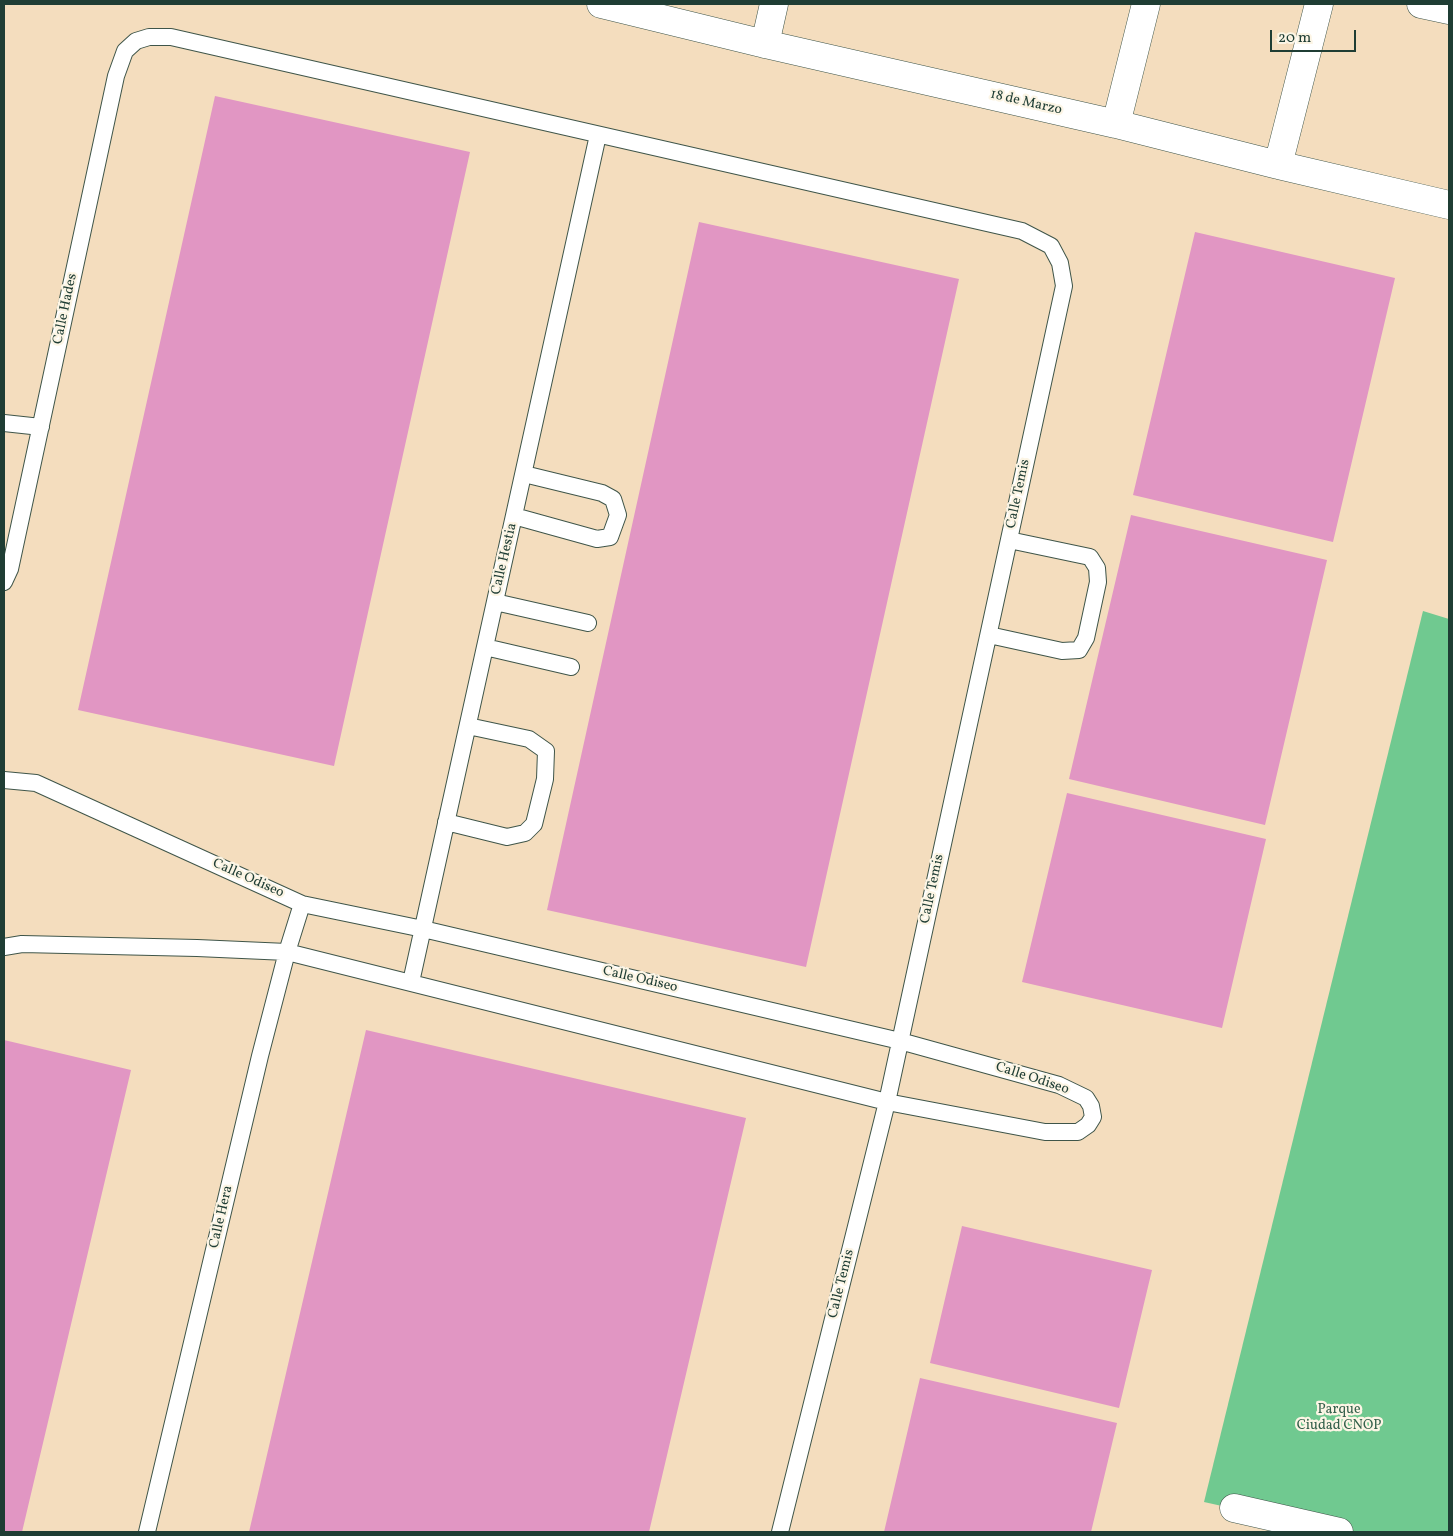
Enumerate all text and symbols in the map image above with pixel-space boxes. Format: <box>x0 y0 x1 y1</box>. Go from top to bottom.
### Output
scale bar <box>1273 20 1359 52</box>
text: 20 m <box>1278 28 1311 49</box>
street label: 18 de Marzo <box>989 87 1063 119</box>
street label: Calle Hades <box>50 272 82 346</box>
street label: Calle Temis <box>1003 458 1035 530</box>
street label: Calle Hestia <box>489 521 521 597</box>
street label: Calle Temis <box>917 853 949 925</box>
street label: Calle Odiseo <box>210 856 286 902</box>
street label: Calle Odiseo <box>601 963 679 997</box>
street label: Calle Odiseo <box>993 1059 1071 1099</box>
street label: Calle Hera <box>207 1184 237 1250</box>
street label: Calle Temis <box>825 1248 859 1320</box>
park label: Parque Ciudad CNOP <box>1297 1402 1381 1434</box>

